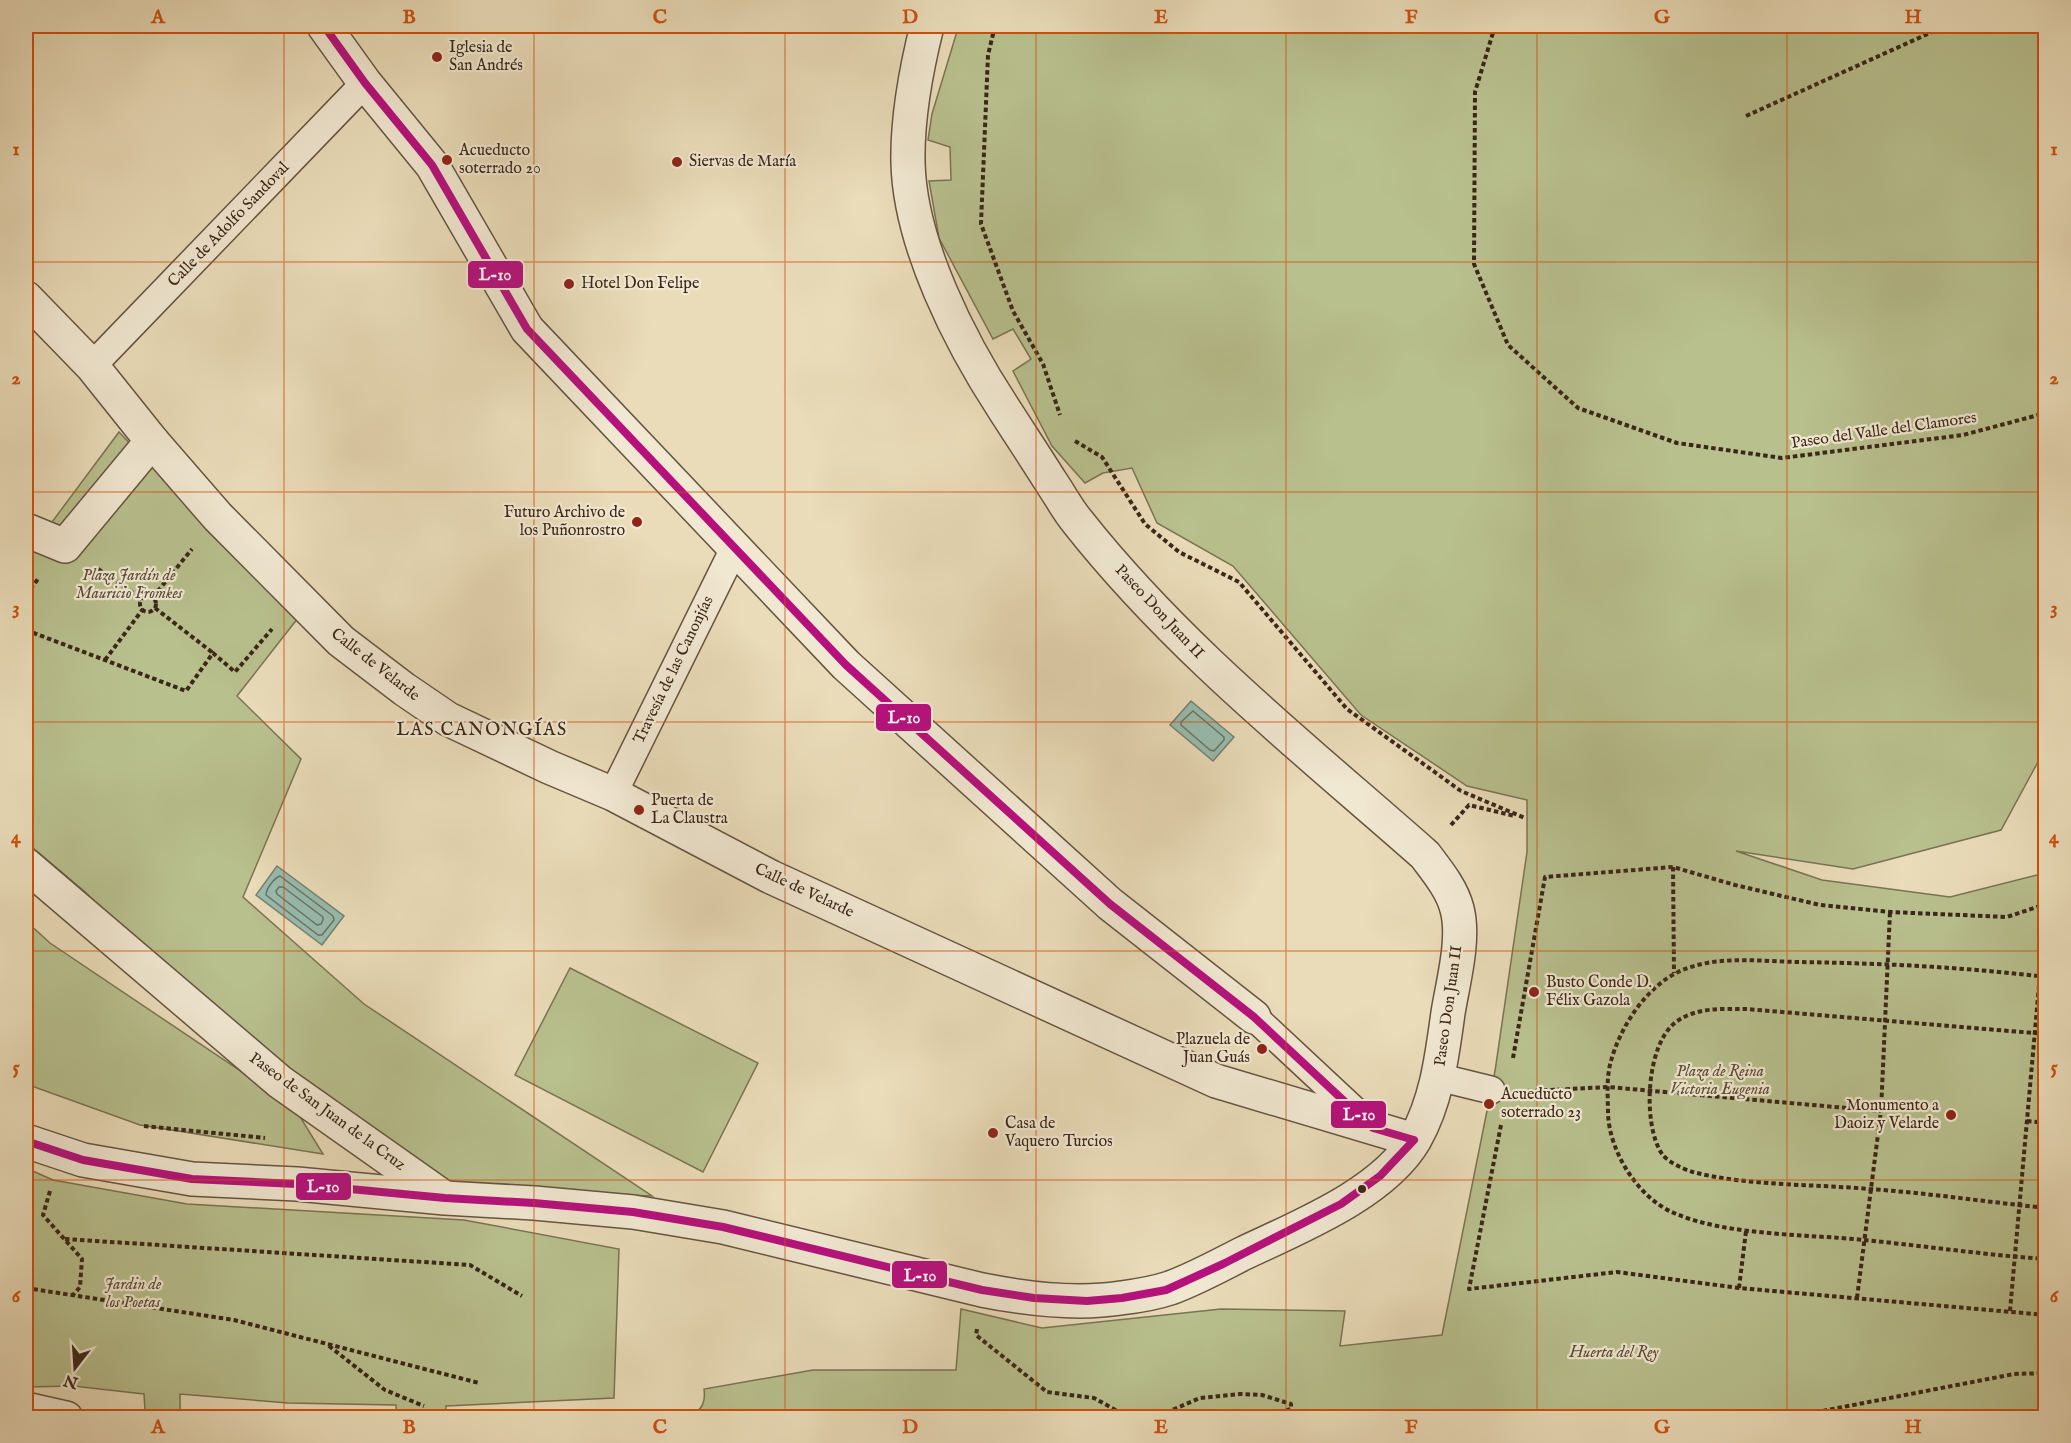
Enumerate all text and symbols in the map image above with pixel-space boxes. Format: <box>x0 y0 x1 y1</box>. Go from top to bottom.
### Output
text: A <box>150 5 166 30</box>
text: B <box>402 5 416 30</box>
text: C <box>653 5 667 30</box>
text: D <box>902 5 918 30</box>
text: E <box>1154 5 1168 30</box>
text: F <box>1405 5 1418 30</box>
text: G <box>1654 5 1671 30</box>
text: H <box>1904 5 1922 30</box>
place label: Iglesia de San Andrés <box>449 38 523 76</box>
marker: Iglesia de San Andrés <box>430 50 444 64</box>
text: 1 <box>12 137 20 162</box>
text: 1 <box>2050 137 2058 162</box>
place label: Acueducto soterrado 20 <box>458 141 541 179</box>
place label: Siervas de María <box>689 152 796 172</box>
marker: Acueducto soterrado 20 <box>440 153 454 167</box>
marker: Siervas de María <box>670 155 684 169</box>
street label: Calle de Adolfo Sandoval <box>164 158 294 292</box>
line badge: L-10 <box>467 260 524 289</box>
text: L-10 <box>479 266 511 286</box>
place label: Hotel Don Felipe <box>581 274 699 294</box>
marker: Hotel Don Felipe <box>562 277 576 291</box>
text: 2 <box>11 366 21 391</box>
text: 2 <box>2049 366 2059 391</box>
street label: Paseo del Valle del Clamores <box>1790 408 1978 454</box>
place label: Futuro Archivo de los Puñonrostro <box>504 503 625 541</box>
marker: Futuro Archivo de los Puñonrostro <box>630 515 644 529</box>
street label: Paseo Don Juan II <box>1110 561 1208 663</box>
park label: Plaza Jardín de Mauricio Fromkes <box>76 566 183 604</box>
street label: Travesía de las Canonjías <box>630 592 719 747</box>
text: 3 <box>12 596 20 621</box>
text: 3 <box>2050 596 2058 621</box>
street label: Calle de Velarde <box>327 624 423 706</box>
line badge: L-10 <box>875 703 932 732</box>
text: L-10 <box>888 709 920 729</box>
district label: LAS CANONGÍAS <box>396 717 568 742</box>
place label: Puerta de La Claustra <box>651 791 728 829</box>
marker: Puerta de La Claustra <box>632 803 646 817</box>
text: 4 <box>11 825 22 850</box>
text: 4 <box>2049 825 2060 850</box>
street label: Calle de Velarde <box>751 859 857 923</box>
street label: Paseo Don Juan II <box>1431 944 1467 1068</box>
place label: Busto Conde D. Félix Gazola <box>1546 973 1652 1011</box>
marker: Busto Conde D. Félix Gazola <box>1527 985 1541 999</box>
place label: Plazuela de Juan Guás <box>1176 1030 1250 1068</box>
marker: Plazuela de Juan Guás <box>1255 1042 1269 1056</box>
street label: Paseo de San Juan de la Cruz <box>245 1049 409 1175</box>
text: 5 <box>12 1055 20 1080</box>
text: 5 <box>2050 1055 2058 1080</box>
park label: Plaza de Reina Victoria Eugenia <box>1670 1062 1770 1100</box>
place label: Acueducto soterrado 23 <box>1500 1085 1581 1123</box>
place label: Monumento a Daoiz y Velarde <box>1834 1096 1939 1134</box>
marker: Acueducto soterrado 23 <box>1482 1097 1496 1111</box>
line badge: L-10 <box>1330 1100 1387 1129</box>
text: L-10 <box>1343 1106 1375 1126</box>
marker: Monumento a Daoiz y Velarde <box>1944 1108 1958 1122</box>
place label: Casa de Vaquero Turcios <box>1004 1114 1113 1152</box>
marker: Casa de Vaquero Turcios <box>986 1126 1000 1140</box>
line badge: L-10 <box>295 1172 352 1201</box>
text: L-10 <box>307 1178 339 1198</box>
unlabelled marker <box>1356 1183 1368 1195</box>
line badge: L-10 <box>891 1260 948 1289</box>
text: L-10 <box>904 1267 936 1287</box>
park label: Jardin de los Poetas <box>105 1275 162 1313</box>
text: 6 <box>12 1284 22 1309</box>
text: 6 <box>2050 1284 2060 1309</box>
north arrow <box>45 1338 105 1398</box>
park label: Huerta del Rey <box>1568 1343 1660 1363</box>
text: N <box>62 1369 82 1392</box>
text: A <box>150 1415 166 1440</box>
text: B <box>402 1415 416 1440</box>
text: C <box>653 1415 667 1440</box>
text: D <box>902 1415 918 1440</box>
text: E <box>1154 1415 1168 1440</box>
text: F <box>1405 1415 1418 1440</box>
text: G <box>1654 1415 1671 1440</box>
text: H <box>1904 1415 1922 1440</box>

